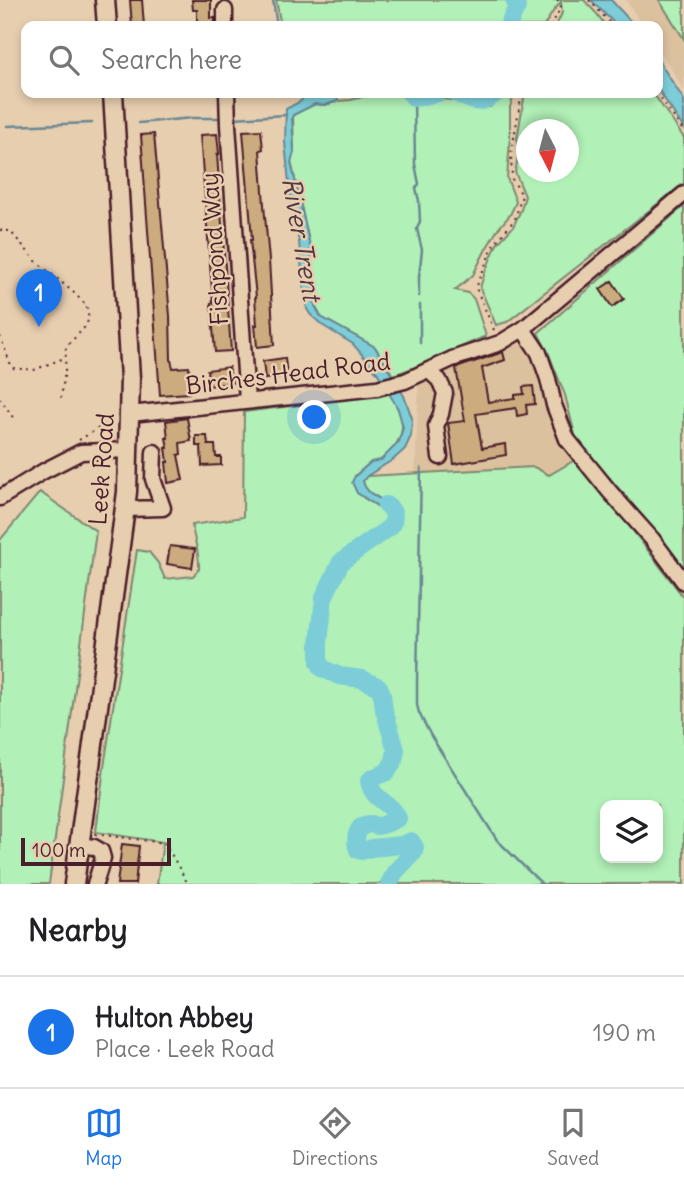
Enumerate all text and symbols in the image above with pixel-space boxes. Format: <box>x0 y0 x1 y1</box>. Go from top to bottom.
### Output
search box <box>21 21 663 98</box>
icon: search <box>45 41 83 79</box>
text: Search here <box>101 43 242 76</box>
north arrow <box>516 119 579 182</box>
street label: Fishpond Way <box>194 172 234 326</box>
water label: River Trent <box>275 175 330 307</box>
pin: 1 <box>16 269 62 327</box>
street label: Birches Head Road <box>184 346 392 400</box>
your location <box>297 400 331 434</box>
street label: Leek Road <box>82 412 120 526</box>
map controls <box>600 800 663 863</box>
button: layers <box>600 800 663 863</box>
scale bar <box>21 835 172 867</box>
text: 100 m <box>32 838 86 862</box>
text: Nearby <box>28 911 128 949</box>
text: Hulton Abbey <box>95 1001 253 1034</box>
text: 1 <box>46 1018 56 1047</box>
text: 190 m <box>593 1018 656 1047</box>
text: Place · Leek Road <box>95 1034 274 1063</box>
tab: Map <box>85 1104 123 1170</box>
tab: Directions <box>292 1104 378 1170</box>
tab: Saved <box>547 1104 599 1170</box>

